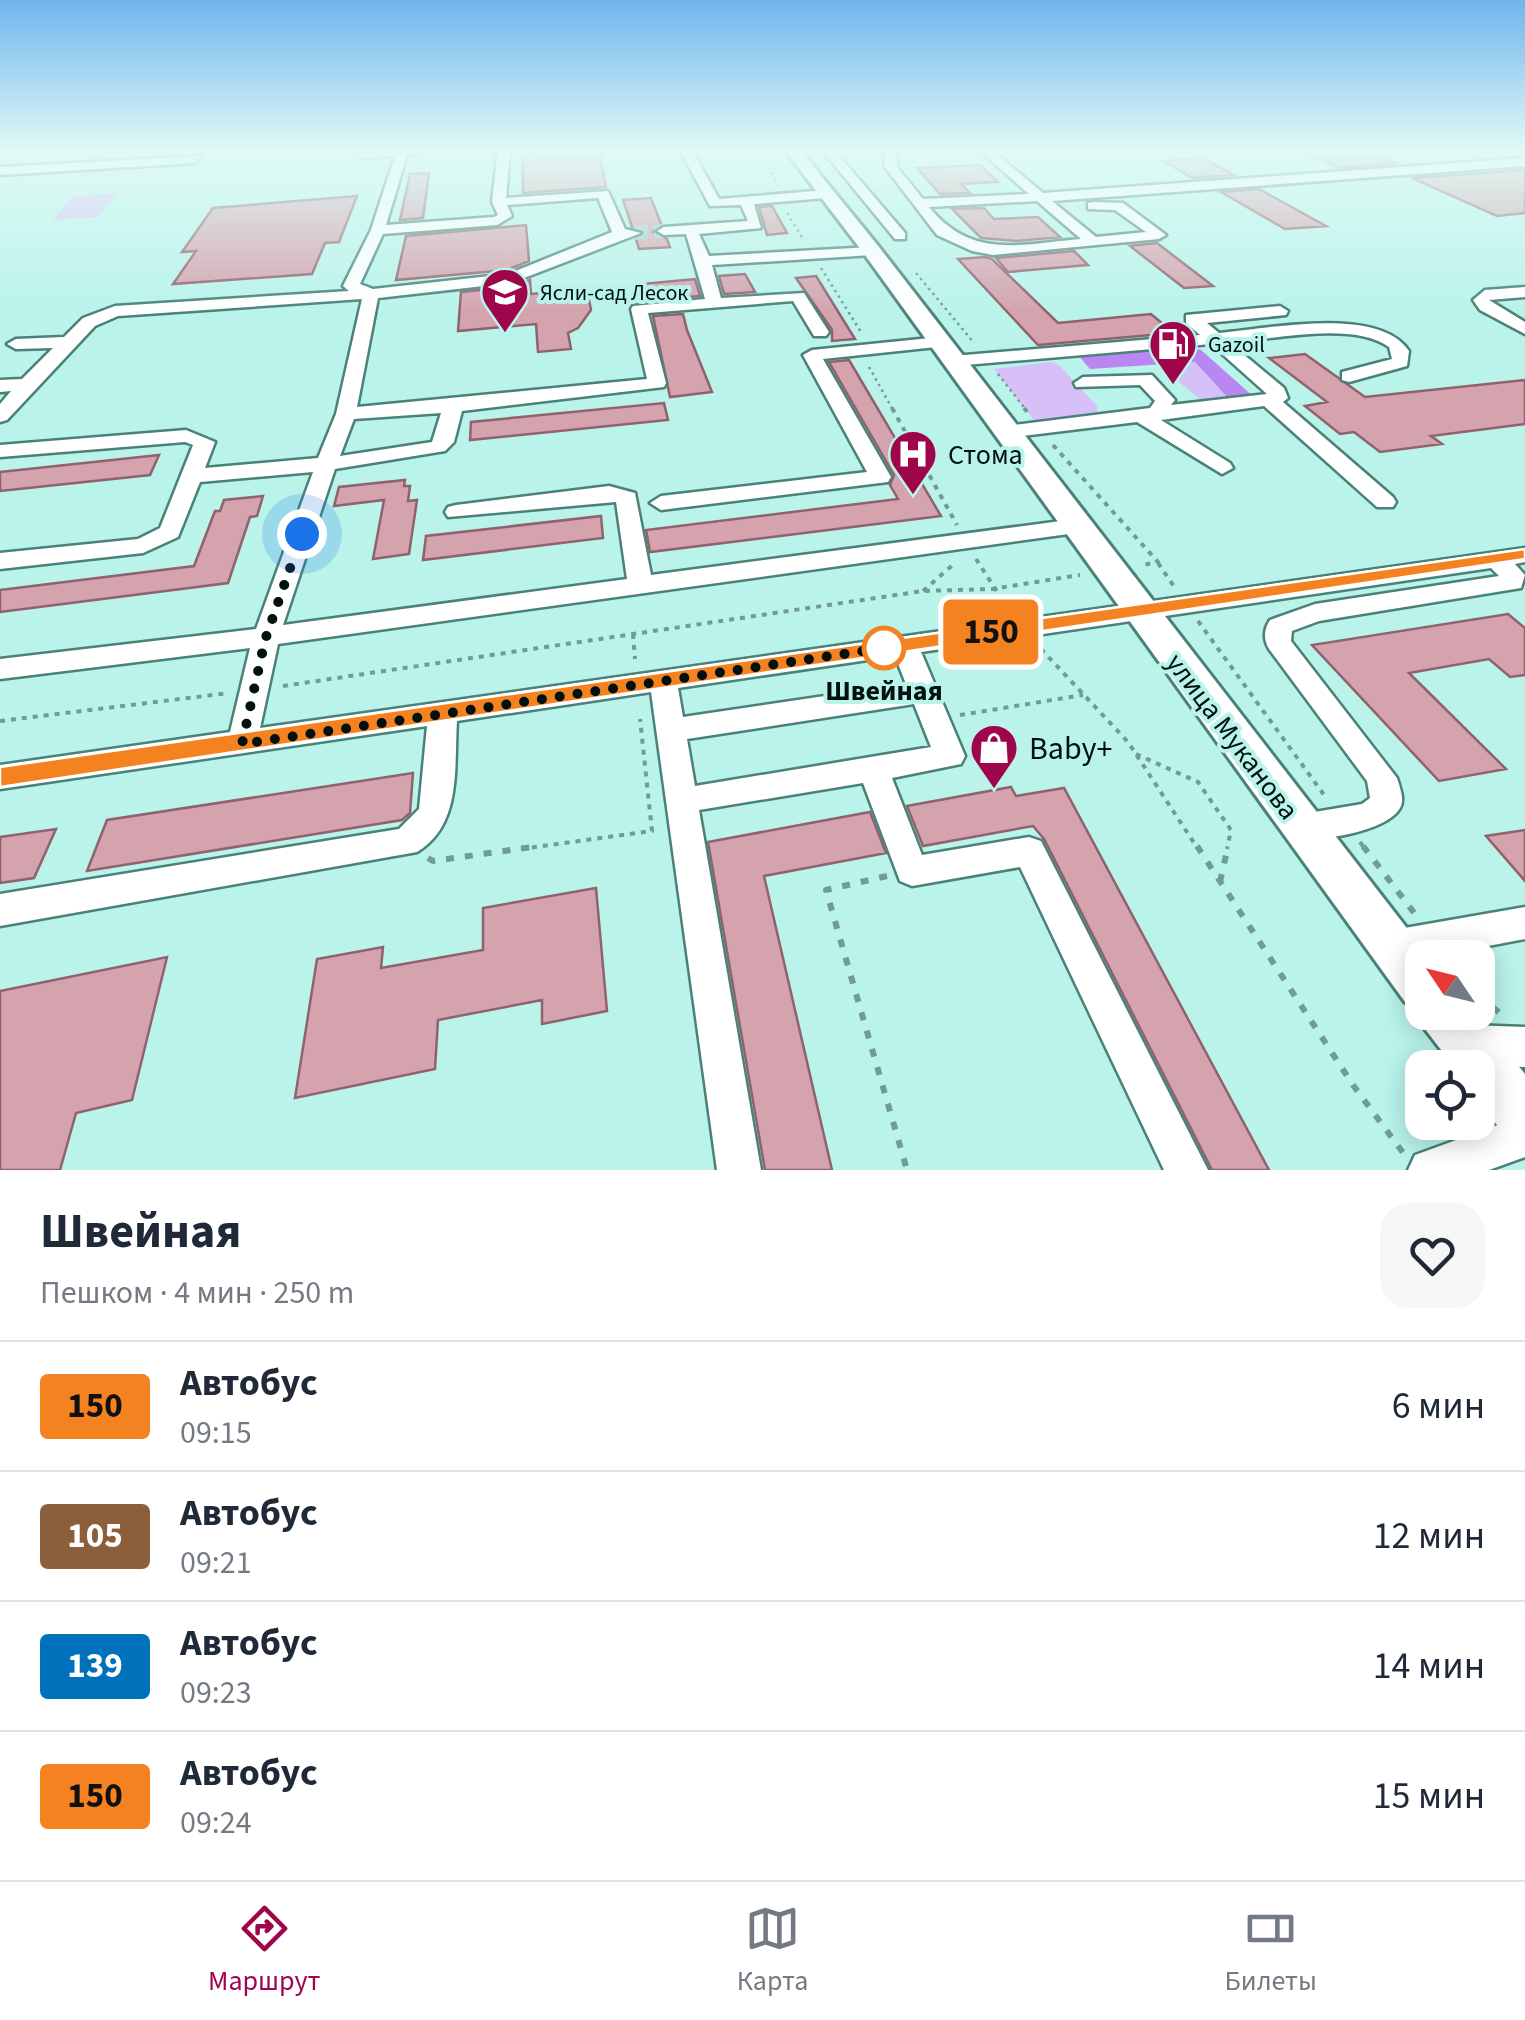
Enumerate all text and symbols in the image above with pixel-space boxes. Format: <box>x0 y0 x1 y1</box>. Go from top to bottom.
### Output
school or university icon: Ясли-сад Лесок <box>479 266 531 334</box>
place label: Ясли-сад Лесок <box>540 277 688 309</box>
fuel station icon: Gazoil <box>1147 318 1199 386</box>
place label: Gazoil <box>1208 329 1265 361</box>
hospital icon: Стома <box>887 428 939 496</box>
place label: Стома <box>948 435 1023 475</box>
your location <box>277 509 327 559</box>
line badge: 150 <box>934 600 1048 664</box>
text: 150 <box>963 607 1019 657</box>
marker: Швейная <box>863 627 905 669</box>
street label: улица Муканова <box>1156 645 1308 828</box>
place label: Швейная <box>825 671 943 711</box>
shop icon: Baby+ <box>968 722 1020 790</box>
place label: Baby+ <box>1029 726 1112 772</box>
north arrow <box>1405 940 1495 1030</box>
map controls <box>1405 940 1495 1140</box>
button: locate <box>1405 1050 1495 1140</box>
text: Швейная <box>40 1198 241 1266</box>
button: heart <box>1380 1203 1485 1308</box>
text: Пешком · 4 мин · 250 m <box>40 1270 354 1316</box>
text: Автобус <box>180 1356 318 1410</box>
text: 6 мин <box>1392 1379 1485 1433</box>
text: 150 <box>67 1381 123 1431</box>
text: 09:15 <box>180 1410 252 1456</box>
text: Автобус <box>180 1486 318 1540</box>
text: 12 мин <box>1373 1509 1485 1563</box>
text: 105 <box>67 1511 123 1561</box>
text: 09:21 <box>180 1540 252 1586</box>
text: Автобус <box>180 1616 318 1670</box>
text: 14 мин <box>1373 1639 1485 1693</box>
text: 139 <box>67 1641 123 1691</box>
text: 09:23 <box>180 1670 252 1716</box>
text: Автобус <box>180 1746 318 1800</box>
text: 15 мин <box>1373 1769 1485 1823</box>
text: 150 <box>67 1771 123 1821</box>
text: 09:24 <box>180 1800 252 1846</box>
tab: Маршрут <box>208 1901 320 2001</box>
tab: Карта <box>737 1901 808 2001</box>
tab: Билеты <box>1225 1901 1317 2001</box>

